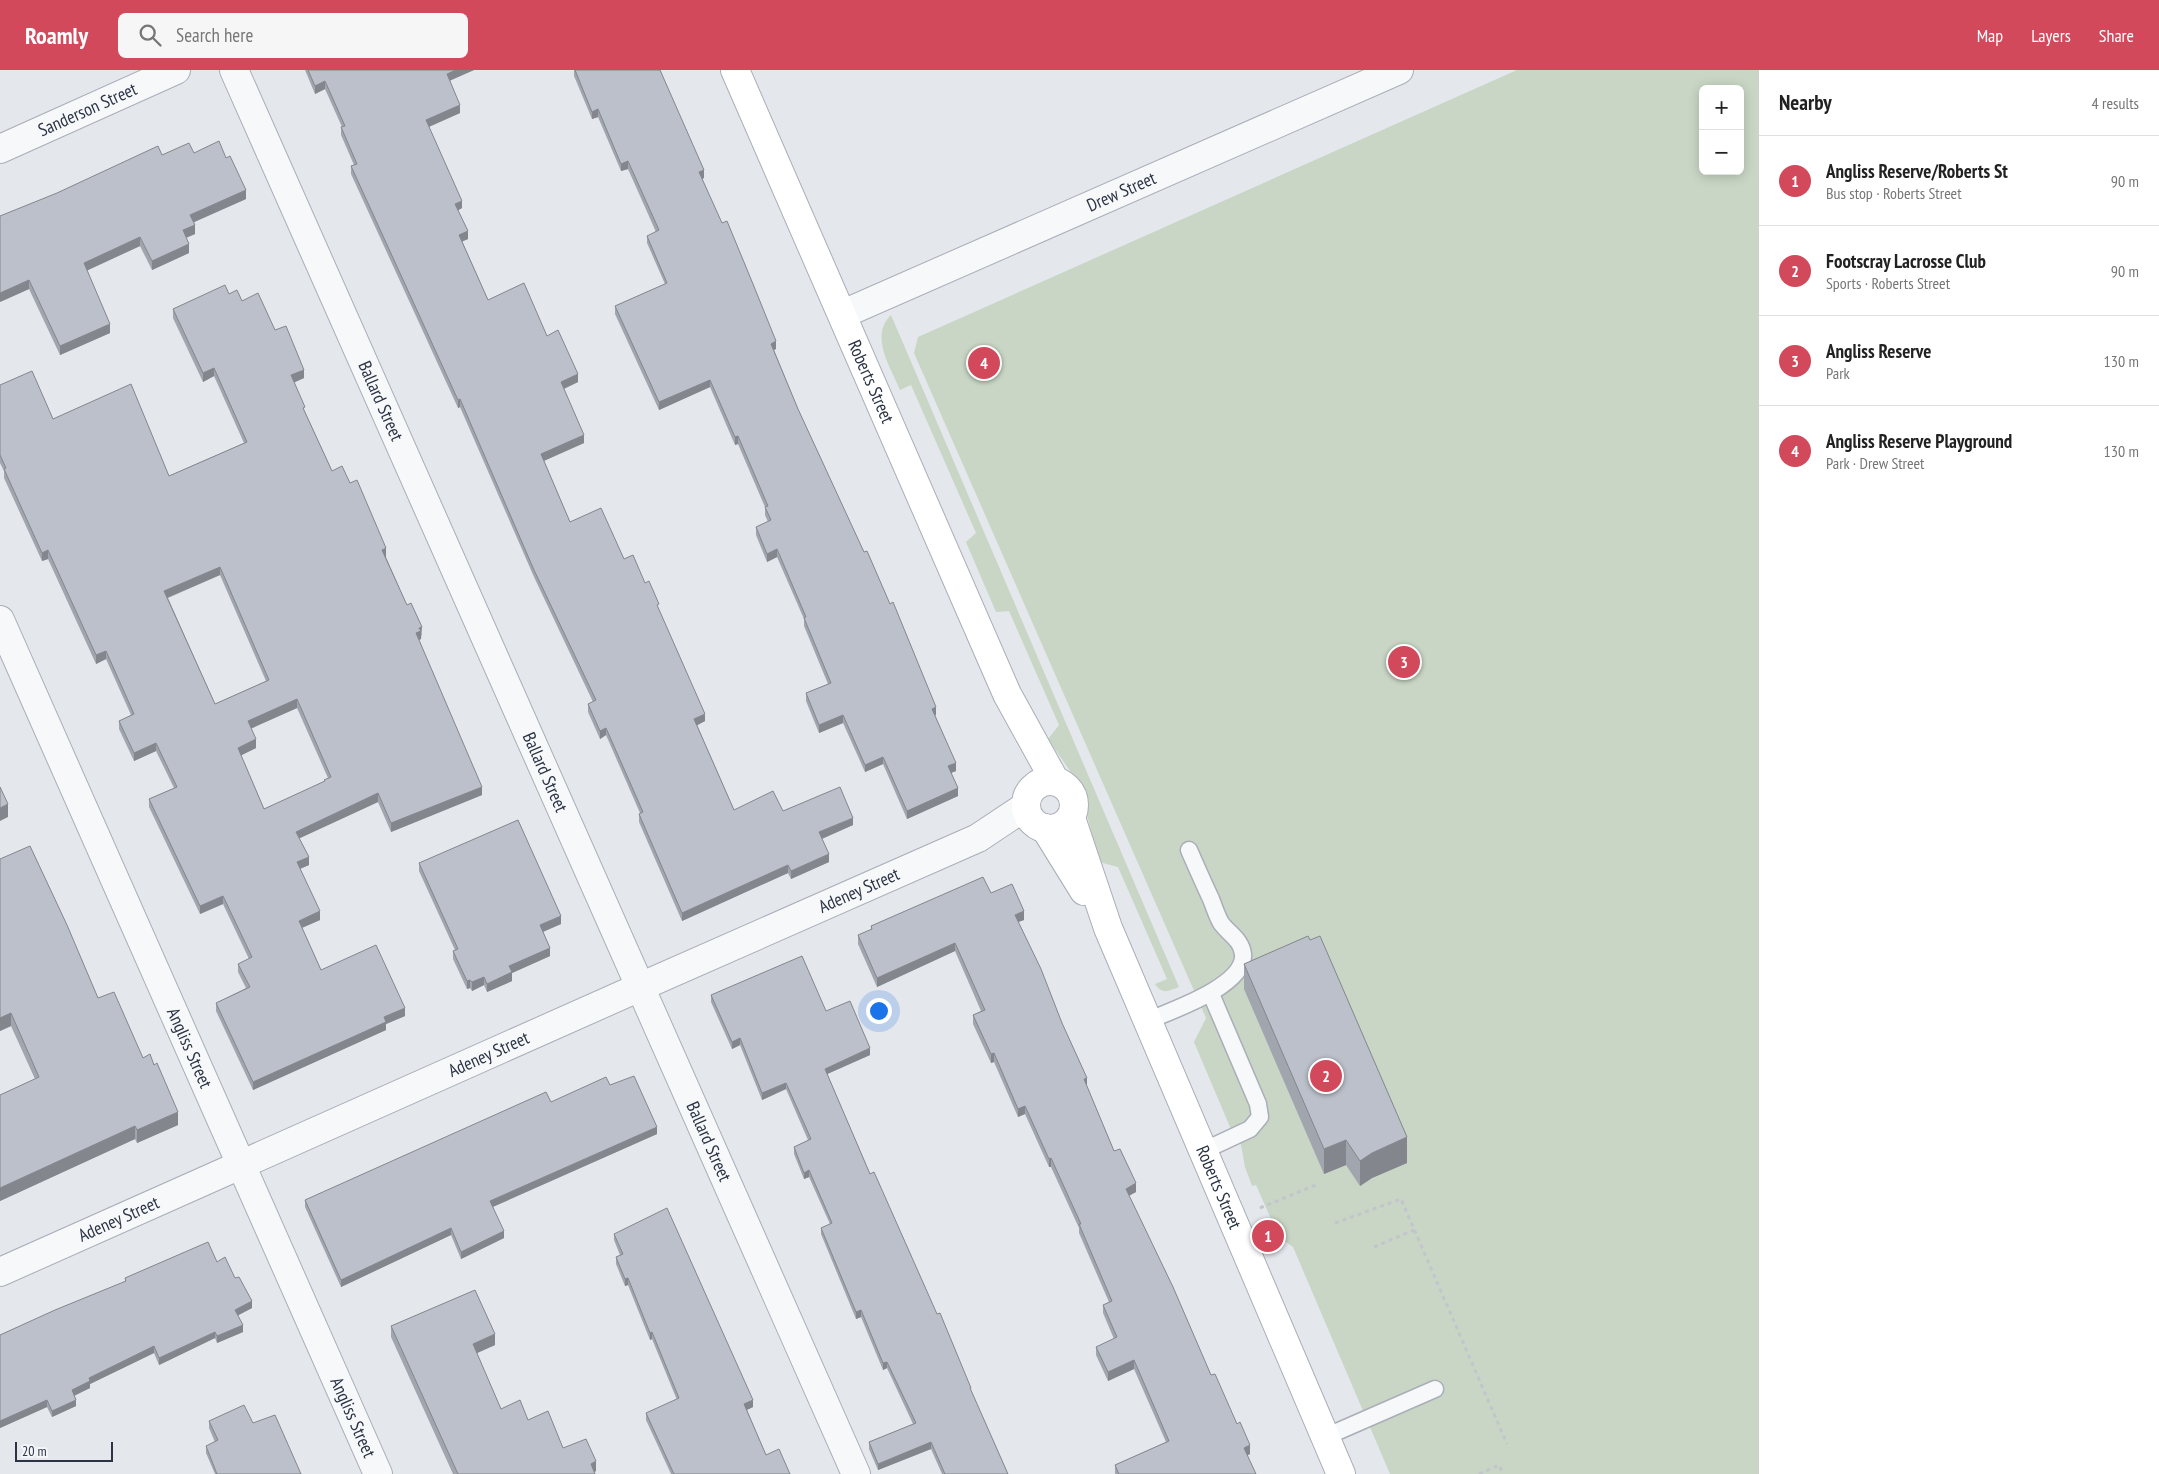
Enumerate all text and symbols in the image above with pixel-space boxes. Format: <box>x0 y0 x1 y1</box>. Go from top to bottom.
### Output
search box <box>118 13 468 58</box>
text: Roamly <box>25 20 88 51</box>
icon: search <box>136 21 164 49</box>
text: Search here <box>176 23 253 47</box>
text: Map <box>1977 24 2003 47</box>
text: Layers <box>2031 24 2071 47</box>
text: Share <box>2099 24 2134 47</box>
street label: Sanderson Street <box>34 77 140 141</box>
map controls <box>1699 85 1744 175</box>
button: + <box>1699 85 1744 130</box>
text: Nearby <box>1779 89 1832 116</box>
text: 4 results <box>2092 93 2139 113</box>
button: − <box>1699 130 1744 175</box>
text: Angliss Reserve/Roberts St <box>1826 159 2008 183</box>
street label: Drew Street <box>1083 166 1159 217</box>
text: 1 <box>1791 171 1799 191</box>
text: 90 m <box>2111 171 2139 191</box>
text: Bus stop · Roberts Street <box>1826 183 1962 203</box>
text: Footscray Lacrosse Club <box>1826 249 1986 273</box>
text: 2 <box>1791 261 1799 281</box>
text: 90 m <box>2111 261 2139 281</box>
text: Sports · Roberts Street <box>1826 273 1950 293</box>
street label: Roberts Street <box>843 336 900 427</box>
text: Angliss Reserve <box>1826 339 1931 363</box>
pin: 4 <box>968 344 1000 382</box>
text: 3 <box>1791 351 1799 371</box>
text: 130 m <box>2104 351 2139 371</box>
street label: Ballard Street <box>353 357 409 444</box>
text: Park <box>1826 363 1850 383</box>
text: Angliss Reserve Playground <box>1826 429 2012 453</box>
text: 4 <box>1791 441 1799 461</box>
text: 130 m <box>2104 441 2139 461</box>
text: Park · Drew Street <box>1826 453 1925 473</box>
pin: 3 <box>1388 643 1420 681</box>
street label: Ballard Street <box>518 728 573 816</box>
street label: Adeney Street <box>815 862 903 918</box>
your location <box>866 998 892 1024</box>
street label: Angliss Street <box>162 1004 218 1092</box>
street label: Adeney Street <box>444 1026 533 1082</box>
pin: 2 <box>1310 1057 1342 1095</box>
street label: Ballard Street <box>681 1098 737 1185</box>
street label: Roberts Street <box>1191 1142 1247 1232</box>
street label: Adeney Street <box>75 1191 163 1247</box>
pin: 1 <box>1252 1217 1284 1255</box>
street label: Angliss Street <box>326 1373 381 1461</box>
scale bar <box>15 1439 112 1462</box>
text: 20 m <box>22 1442 47 1460</box>

